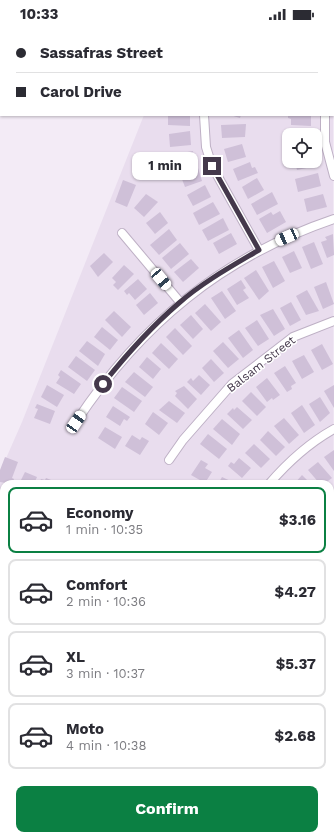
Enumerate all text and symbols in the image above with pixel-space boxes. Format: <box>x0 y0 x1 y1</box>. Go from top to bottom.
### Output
text: 10:33 <box>20 5 58 23</box>
text: Sassafras Street <box>40 44 163 62</box>
text: Carol Drive <box>40 83 122 101</box>
map controls <box>282 128 322 168</box>
button: locate <box>282 128 322 168</box>
callout: 1 min <box>132 152 198 180</box>
route end <box>203 157 221 175</box>
text: 1 min <box>148 158 182 173</box>
car <box>274 227 300 247</box>
car <box>149 266 173 292</box>
street label: Balsam Street <box>224 333 298 395</box>
route start <box>94 375 112 393</box>
car <box>64 409 88 435</box>
icon: car <box>18 502 54 538</box>
text: Economy <box>66 504 133 522</box>
text: $3.16 <box>279 511 316 529</box>
text: 1 min · 10:35 <box>66 522 143 537</box>
icon: car <box>18 574 54 610</box>
text: Comfort <box>66 576 127 594</box>
text: $4.27 <box>275 583 316 601</box>
text: 2 min · 10:36 <box>66 594 146 609</box>
icon: car <box>18 646 54 682</box>
text: XL <box>66 648 85 666</box>
text: $5.37 <box>276 655 316 673</box>
text: 3 min · 10:37 <box>66 666 145 681</box>
icon: car <box>18 718 54 754</box>
text: Moto <box>66 720 104 738</box>
text: $2.68 <box>275 727 316 745</box>
text: 4 min · 10:38 <box>66 738 146 753</box>
button: Confirm <box>16 786 318 832</box>

